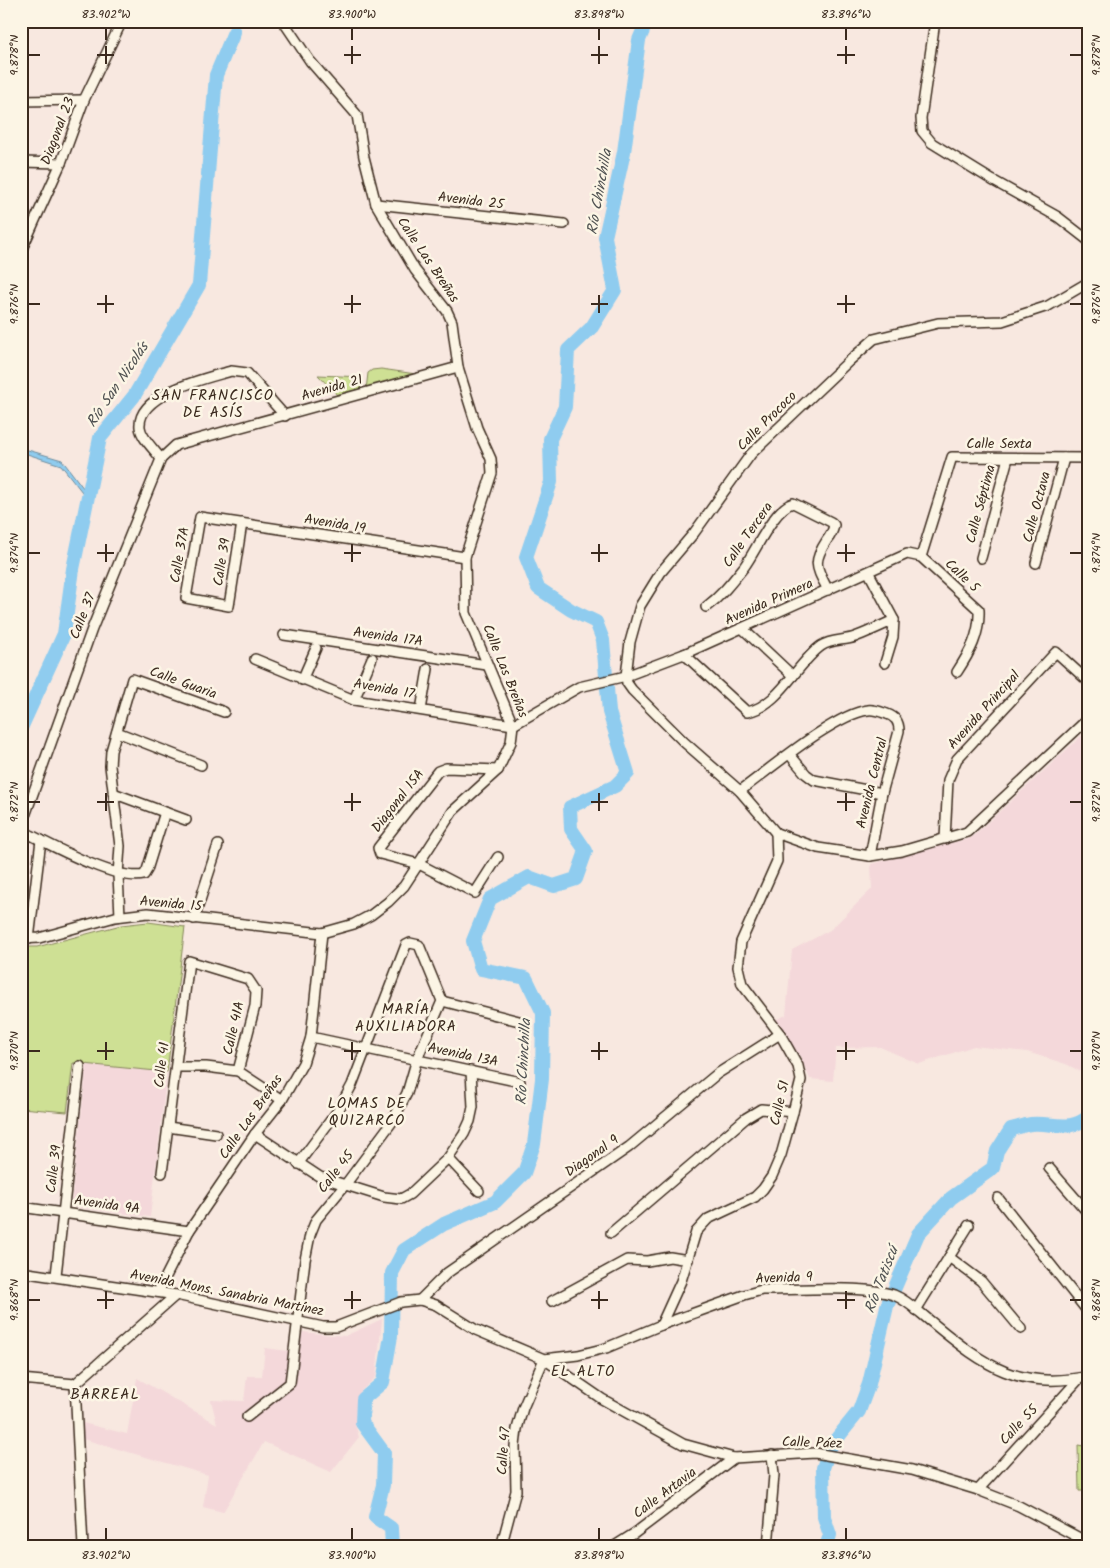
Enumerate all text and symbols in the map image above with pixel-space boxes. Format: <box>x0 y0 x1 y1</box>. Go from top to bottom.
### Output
text: 83.902°W <box>81 5 131 24</box>
text: 83.900°W <box>328 5 376 24</box>
text: 83.898°W <box>574 5 624 24</box>
text: 83.896°W <box>821 5 871 24</box>
text: 9.878°N <box>5 35 24 75</box>
text: 9.878°N <box>1087 35 1106 75</box>
street label: Diagonal 23 <box>35 94 81 168</box>
water label: Río Chinchilla <box>581 146 619 237</box>
street label: Avenida 25 <box>437 186 507 216</box>
street label: Calle Las Breñas <box>391 213 465 307</box>
text: 9.876°N <box>5 284 24 324</box>
text: 9.876°N <box>1087 284 1106 324</box>
water label: Río San Nicolás <box>81 336 156 433</box>
street label: Avenida 21 <box>299 369 365 407</box>
district label: SAN FRANCISCO DE ASÍS <box>152 384 274 425</box>
street label: Calle Prococo <box>732 386 802 456</box>
street label: Calle Sexta <box>966 433 1032 455</box>
street label: Calle Séptima <box>960 462 1002 546</box>
street label: Calle Octava <box>1017 469 1057 545</box>
street label: Calle Tercera <box>717 498 779 572</box>
street label: Avenida 19 <box>303 508 367 540</box>
street label: Calle 37A <box>164 525 196 585</box>
text: 9.874°N <box>5 533 24 573</box>
text: 9.874°N <box>1087 533 1106 573</box>
street label: Calle 39 <box>207 536 237 588</box>
street label: Calle 5 <box>939 554 986 599</box>
street label: Avenida Primera <box>721 573 817 631</box>
street label: Calle 37 <box>64 589 102 642</box>
street label: Avenida 17A <box>352 621 424 653</box>
street label: Calle Las Breñas <box>476 621 534 721</box>
street label: Calle Guaria <box>146 661 220 705</box>
street label: Avenida Principal <box>942 665 1026 755</box>
street label: Avenida 17 <box>352 673 417 705</box>
street label: Avenida Central <box>850 735 894 831</box>
street label: Diagonal 15A <box>366 765 430 837</box>
text: 9.872°N <box>5 782 24 822</box>
text: 9.872°N <box>1087 782 1106 822</box>
street label: Avenida 15 <box>139 890 205 918</box>
district label: MARÍA AUXILIADORA <box>355 998 457 1039</box>
street label: Calle 41A <box>217 999 251 1057</box>
water label: Río Chinchilla <box>510 1017 538 1106</box>
text: 9.870°N <box>5 1031 24 1071</box>
text: 9.870°N <box>1087 1031 1106 1071</box>
street label: Avenida 13A <box>426 1037 500 1073</box>
street label: Calle 41 <box>148 1041 176 1089</box>
street label: Calle Las Breñas <box>213 1070 289 1164</box>
street label: Calle 51 <box>764 1078 796 1128</box>
district label: LOMAS DE QUIZARCO <box>328 1092 407 1133</box>
street label: Diagonal 9 <box>560 1129 624 1183</box>
street label: Calle 39 <box>40 1143 68 1194</box>
street label: Calle 45 <box>312 1145 361 1198</box>
street label: Avenida 9A <box>73 1190 141 1220</box>
water label: Río Tatiscú <box>858 1240 907 1317</box>
street label: Avenida Mons. Sanabria Martínez <box>128 1263 326 1323</box>
street label: Avenida 9 <box>755 1266 813 1290</box>
text: 9.868°N <box>5 1279 24 1321</box>
text: 9.868°N <box>1087 1279 1106 1321</box>
district label: EL ALTO <box>551 1360 615 1384</box>
district label: BARREAL <box>70 1383 140 1407</box>
street label: Calle 55 <box>994 1399 1045 1450</box>
street label: Calle 47 <box>491 1426 517 1476</box>
street label: Calle Páez <box>781 1431 843 1455</box>
street label: Calle Artavia <box>629 1462 701 1524</box>
text: 83.902°W <box>81 1546 131 1565</box>
text: 83.900°W <box>328 1546 376 1565</box>
text: 83.898°W <box>574 1546 624 1565</box>
text: 83.896°W <box>821 1546 871 1565</box>

